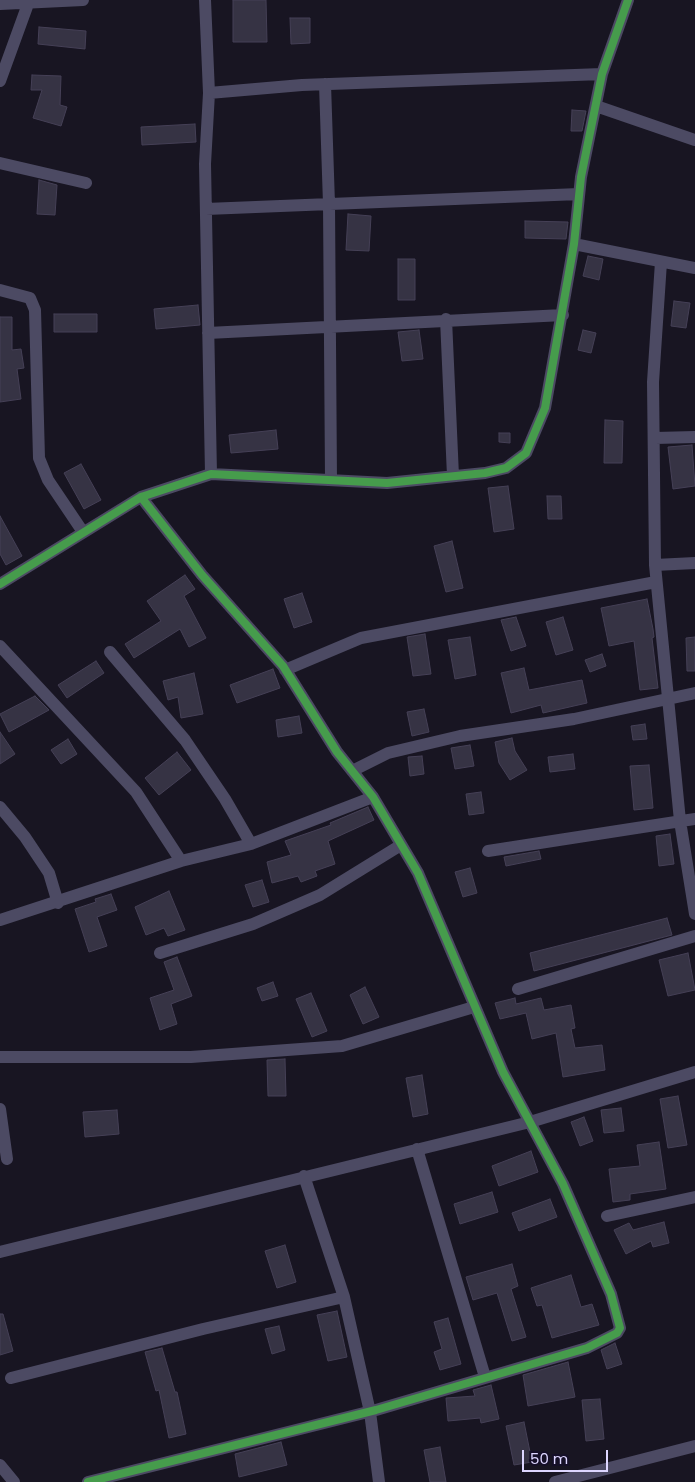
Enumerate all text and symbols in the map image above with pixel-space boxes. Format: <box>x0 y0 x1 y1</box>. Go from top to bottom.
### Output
scale bar <box>525 1440 611 1472</box>
text: 50 m <box>530 1448 568 1469</box>

